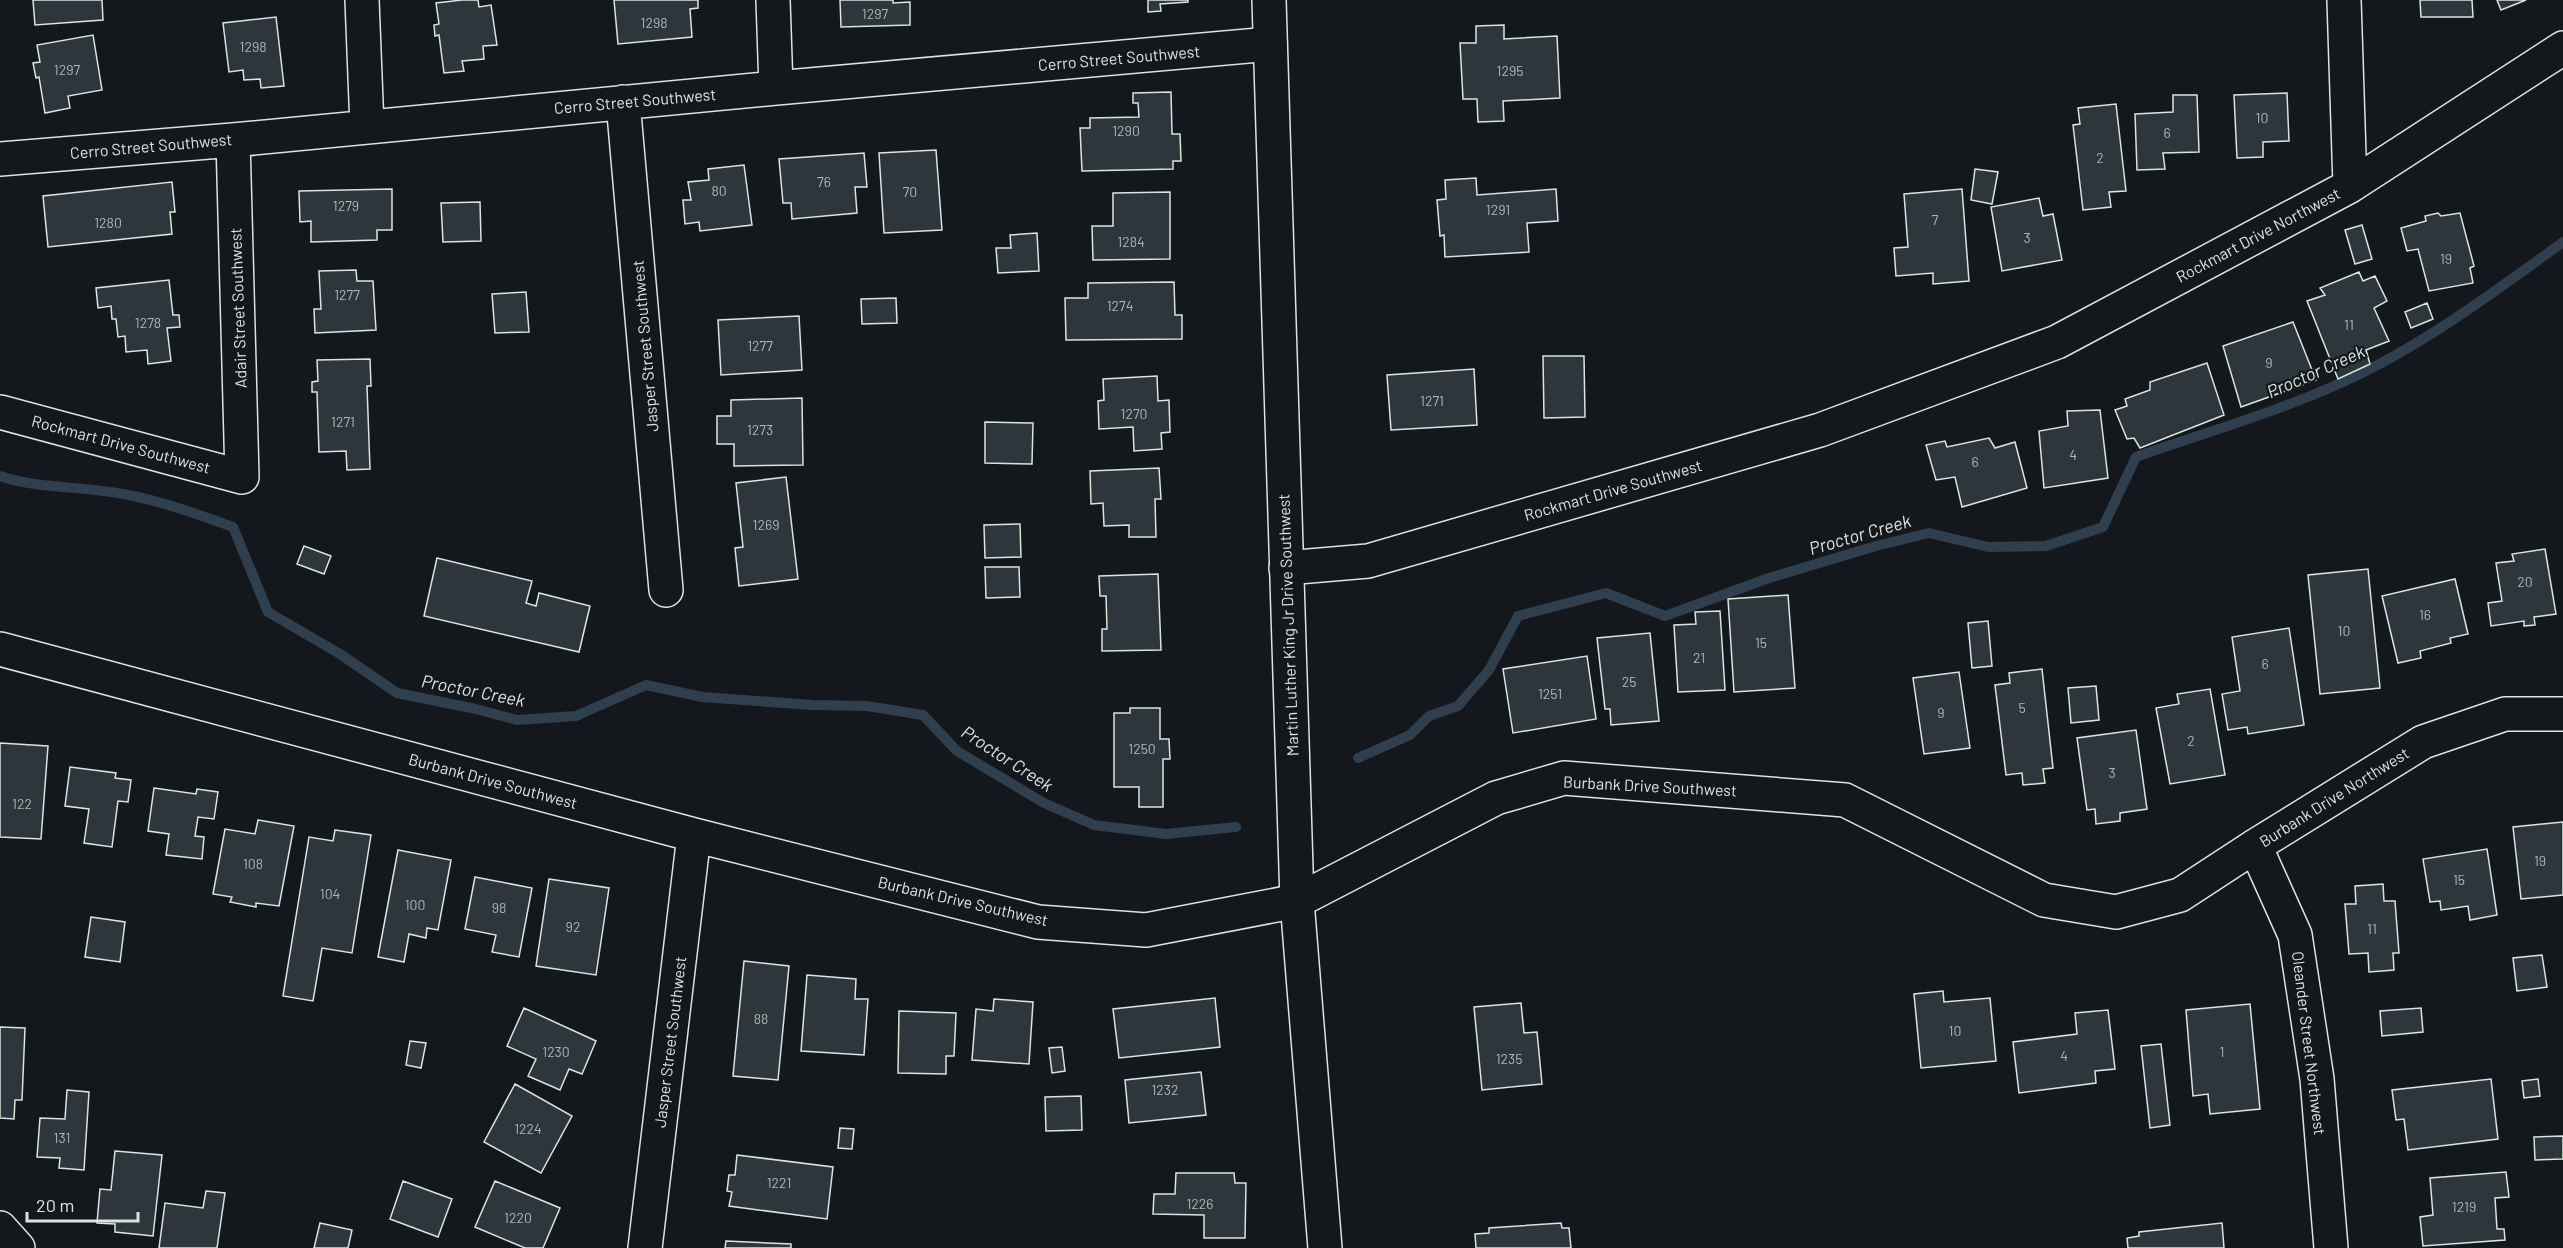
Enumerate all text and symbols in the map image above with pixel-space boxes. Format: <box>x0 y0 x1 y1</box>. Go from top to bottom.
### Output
house number: 1297 <box>862 5 889 22</box>
house number: 1298 <box>641 14 668 31</box>
house number: 1298 <box>240 38 267 55</box>
street label: Cerro Street Southwest <box>1037 41 1201 74</box>
house number: 1297 <box>54 61 81 78</box>
house number: 1295 <box>1497 62 1523 79</box>
street label: Cerro Street Southwest <box>553 84 717 117</box>
house number: 10 <box>2256 109 2268 126</box>
house number: 1290 <box>1112 122 1140 139</box>
house number: 6 <box>2163 124 2171 141</box>
street label: Cerro Street Southwest <box>69 129 233 162</box>
house number: 2 <box>2096 149 2104 166</box>
house number: 76 <box>817 173 831 190</box>
house number: 80 <box>711 182 727 199</box>
house number: 70 <box>903 183 917 200</box>
street label: Rockmart Drive Northwest <box>2172 183 2343 286</box>
house number: 1279 <box>333 197 359 214</box>
house number: 1291 <box>1486 201 1510 218</box>
house number: 7 <box>1932 211 1939 228</box>
house number: 1280 <box>94 214 122 231</box>
street label: Adair Street Southwest <box>225 227 250 389</box>
house number: 3 <box>2023 229 2031 246</box>
house number: 1284 <box>1117 233 1145 250</box>
house number: 19 <box>2440 250 2452 267</box>
street label: Jasper Street Southwest <box>628 259 661 433</box>
house number: 1277 <box>334 286 360 303</box>
house number: 1274 <box>1107 297 1133 314</box>
house number: 1278 <box>135 314 161 331</box>
house number: 11 <box>2344 316 2354 333</box>
house number: 1277 <box>747 337 773 354</box>
water label: Proctor Creek <box>2263 340 2368 402</box>
house number: 9 <box>2265 354 2273 371</box>
house number: 1271 <box>1420 392 1444 409</box>
house number: 1270 <box>1121 405 1147 422</box>
street label: Rockmart Drive Southwest <box>30 410 213 477</box>
house number: 1271 <box>331 413 355 430</box>
house number: 1273 <box>747 421 773 438</box>
house number: 4 <box>2069 446 2077 463</box>
house number: 6 <box>1971 453 1979 470</box>
street label: Rockmart Drive Southwest <box>1522 455 1704 524</box>
street label: Martin Luther King Jr Drive Southwest <box>1273 494 1302 756</box>
water label: Proctor Creek <box>1806 509 1913 559</box>
house number: 1269 <box>753 516 779 533</box>
house number: 20 <box>2517 573 2533 590</box>
house number: 16 <box>2419 606 2431 623</box>
house number: 10 <box>2338 622 2350 639</box>
house number: 15 <box>1755 634 1767 651</box>
house number: 21 <box>1693 649 1705 666</box>
house number: 6 <box>2261 655 2269 672</box>
water label: Proctor Creek <box>420 669 527 711</box>
house number: 25 <box>1622 673 1636 690</box>
house number: 1251 <box>1538 685 1562 702</box>
house number: 5 <box>2018 699 2026 716</box>
house number: 9 <box>1937 704 1945 721</box>
water label: Proctor Creek <box>958 720 1058 796</box>
house number: 2 <box>2187 732 2195 749</box>
house number: 1250 <box>1128 740 1156 757</box>
street label: Burbank Drive Northwest <box>2255 743 2412 850</box>
street label: Burbank Drive Southwest <box>407 749 580 812</box>
house number: 3 <box>2108 764 2116 781</box>
street label: Burbank Drive Southwest <box>1563 771 1737 800</box>
house number: 122 <box>12 795 32 812</box>
house number: 19 <box>2534 852 2546 869</box>
house number: 108 <box>243 855 263 872</box>
house number: 15 <box>2453 871 2465 888</box>
street label: Burbank Drive Southwest <box>876 872 1050 929</box>
house number: 104 <box>320 885 340 902</box>
house number: 100 <box>405 896 425 913</box>
house number: 98 <box>492 899 506 916</box>
house number: 92 <box>566 918 580 935</box>
house number: 11 <box>2367 920 2377 937</box>
street label: Oleander Street Northwest <box>2289 950 2330 1136</box>
street label: Jasper Street Southwest <box>650 955 689 1129</box>
house number: 88 <box>754 1010 768 1027</box>
house number: 10 <box>1949 1022 1961 1039</box>
house number: 1230 <box>542 1043 570 1060</box>
house number: 1 <box>2220 1043 2224 1060</box>
house number: 4 <box>2060 1047 2068 1064</box>
house number: 1235 <box>1496 1050 1522 1067</box>
house number: 1232 <box>1151 1081 1179 1098</box>
house number: 1224 <box>514 1120 542 1137</box>
house number: 131 <box>54 1129 70 1146</box>
house number: 1221 <box>767 1174 791 1191</box>
scale bar <box>27 1185 138 1223</box>
text: 20 m <box>36 1194 74 1216</box>
house number: 1226 <box>1186 1195 1214 1212</box>
house number: 1219 <box>2452 1198 2476 1215</box>
house number: 1220 <box>504 1209 532 1226</box>

